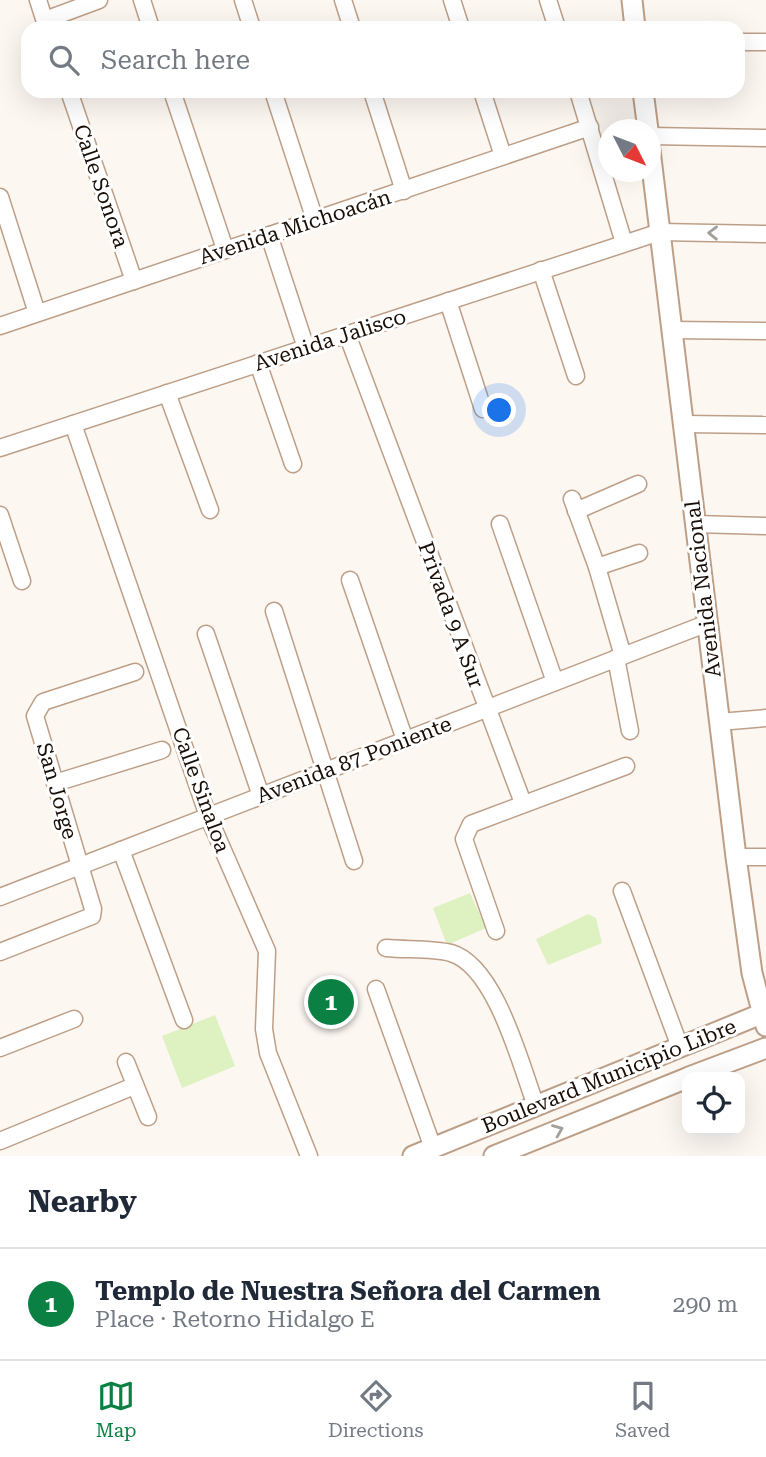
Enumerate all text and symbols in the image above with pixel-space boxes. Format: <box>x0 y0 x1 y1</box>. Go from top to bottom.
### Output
search box <box>21 21 745 98</box>
icon: search <box>45 41 83 79</box>
text: Search here <box>101 45 250 75</box>
north arrow <box>598 119 661 182</box>
street label: Calle Sonora <box>69 121 134 251</box>
street label: Avenida Michoacán <box>196 185 394 269</box>
one-way arrow <box>707 225 718 241</box>
street label: Avenida Jalisco <box>251 304 409 376</box>
your location <box>482 393 516 427</box>
street label: Avenida Nacional <box>680 499 726 679</box>
street label: Privada 9 A Sur <box>413 539 489 692</box>
street label: Avenida 87 Poniente <box>253 712 455 808</box>
street label: Calle Sinaloa <box>167 724 235 856</box>
street label: San Jorge <box>32 740 82 842</box>
pin: 1 <box>308 976 354 1028</box>
street label: Boulevard Municipio Libre <box>478 1014 740 1138</box>
map controls <box>682 1072 745 1135</box>
button: locate <box>682 1072 745 1135</box>
one-way arrow <box>550 1124 563 1138</box>
text: Nearby <box>28 1184 137 1219</box>
text: Templo de Nuestra Señora del Carmen <box>95 1276 601 1306</box>
text: 1 <box>45 1291 57 1318</box>
text: 290 m <box>673 1291 738 1318</box>
text: Place · Retorno Hidalgo E <box>95 1306 375 1333</box>
tab: Map <box>96 1377 136 1442</box>
tab: Directions <box>328 1377 424 1442</box>
tab: Saved <box>615 1377 670 1442</box>

